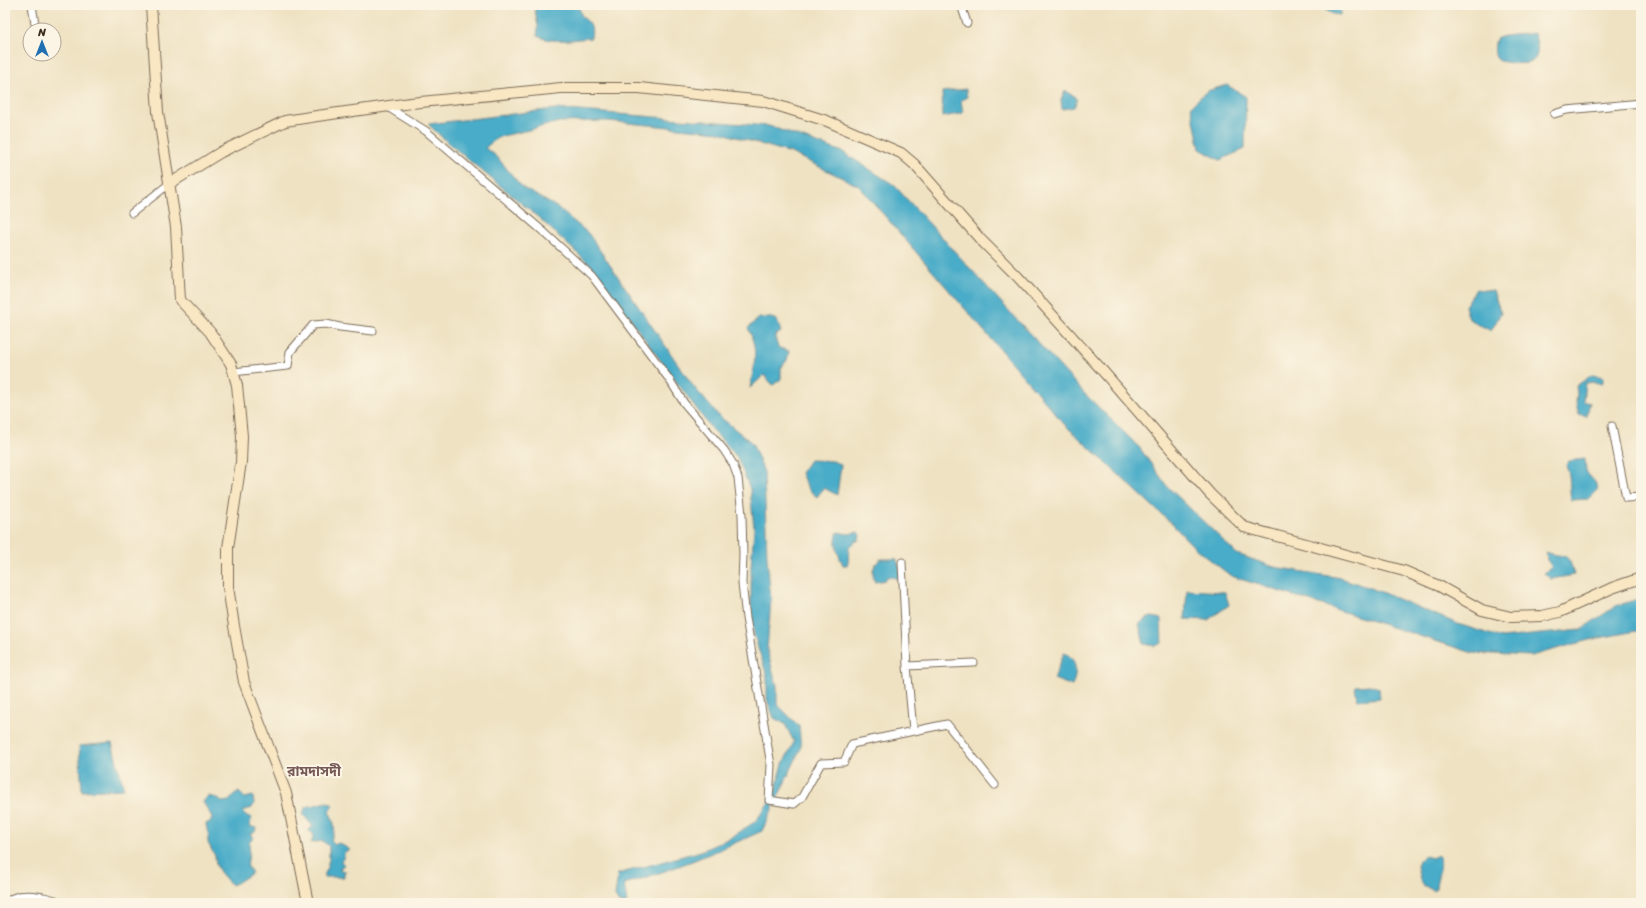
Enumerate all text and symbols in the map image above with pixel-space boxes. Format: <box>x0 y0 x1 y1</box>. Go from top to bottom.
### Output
north arrow <box>22 22 62 62</box>
text: N <box>37 23 46 42</box>
district label: রামদাসদী <box>286 759 342 784</box>

